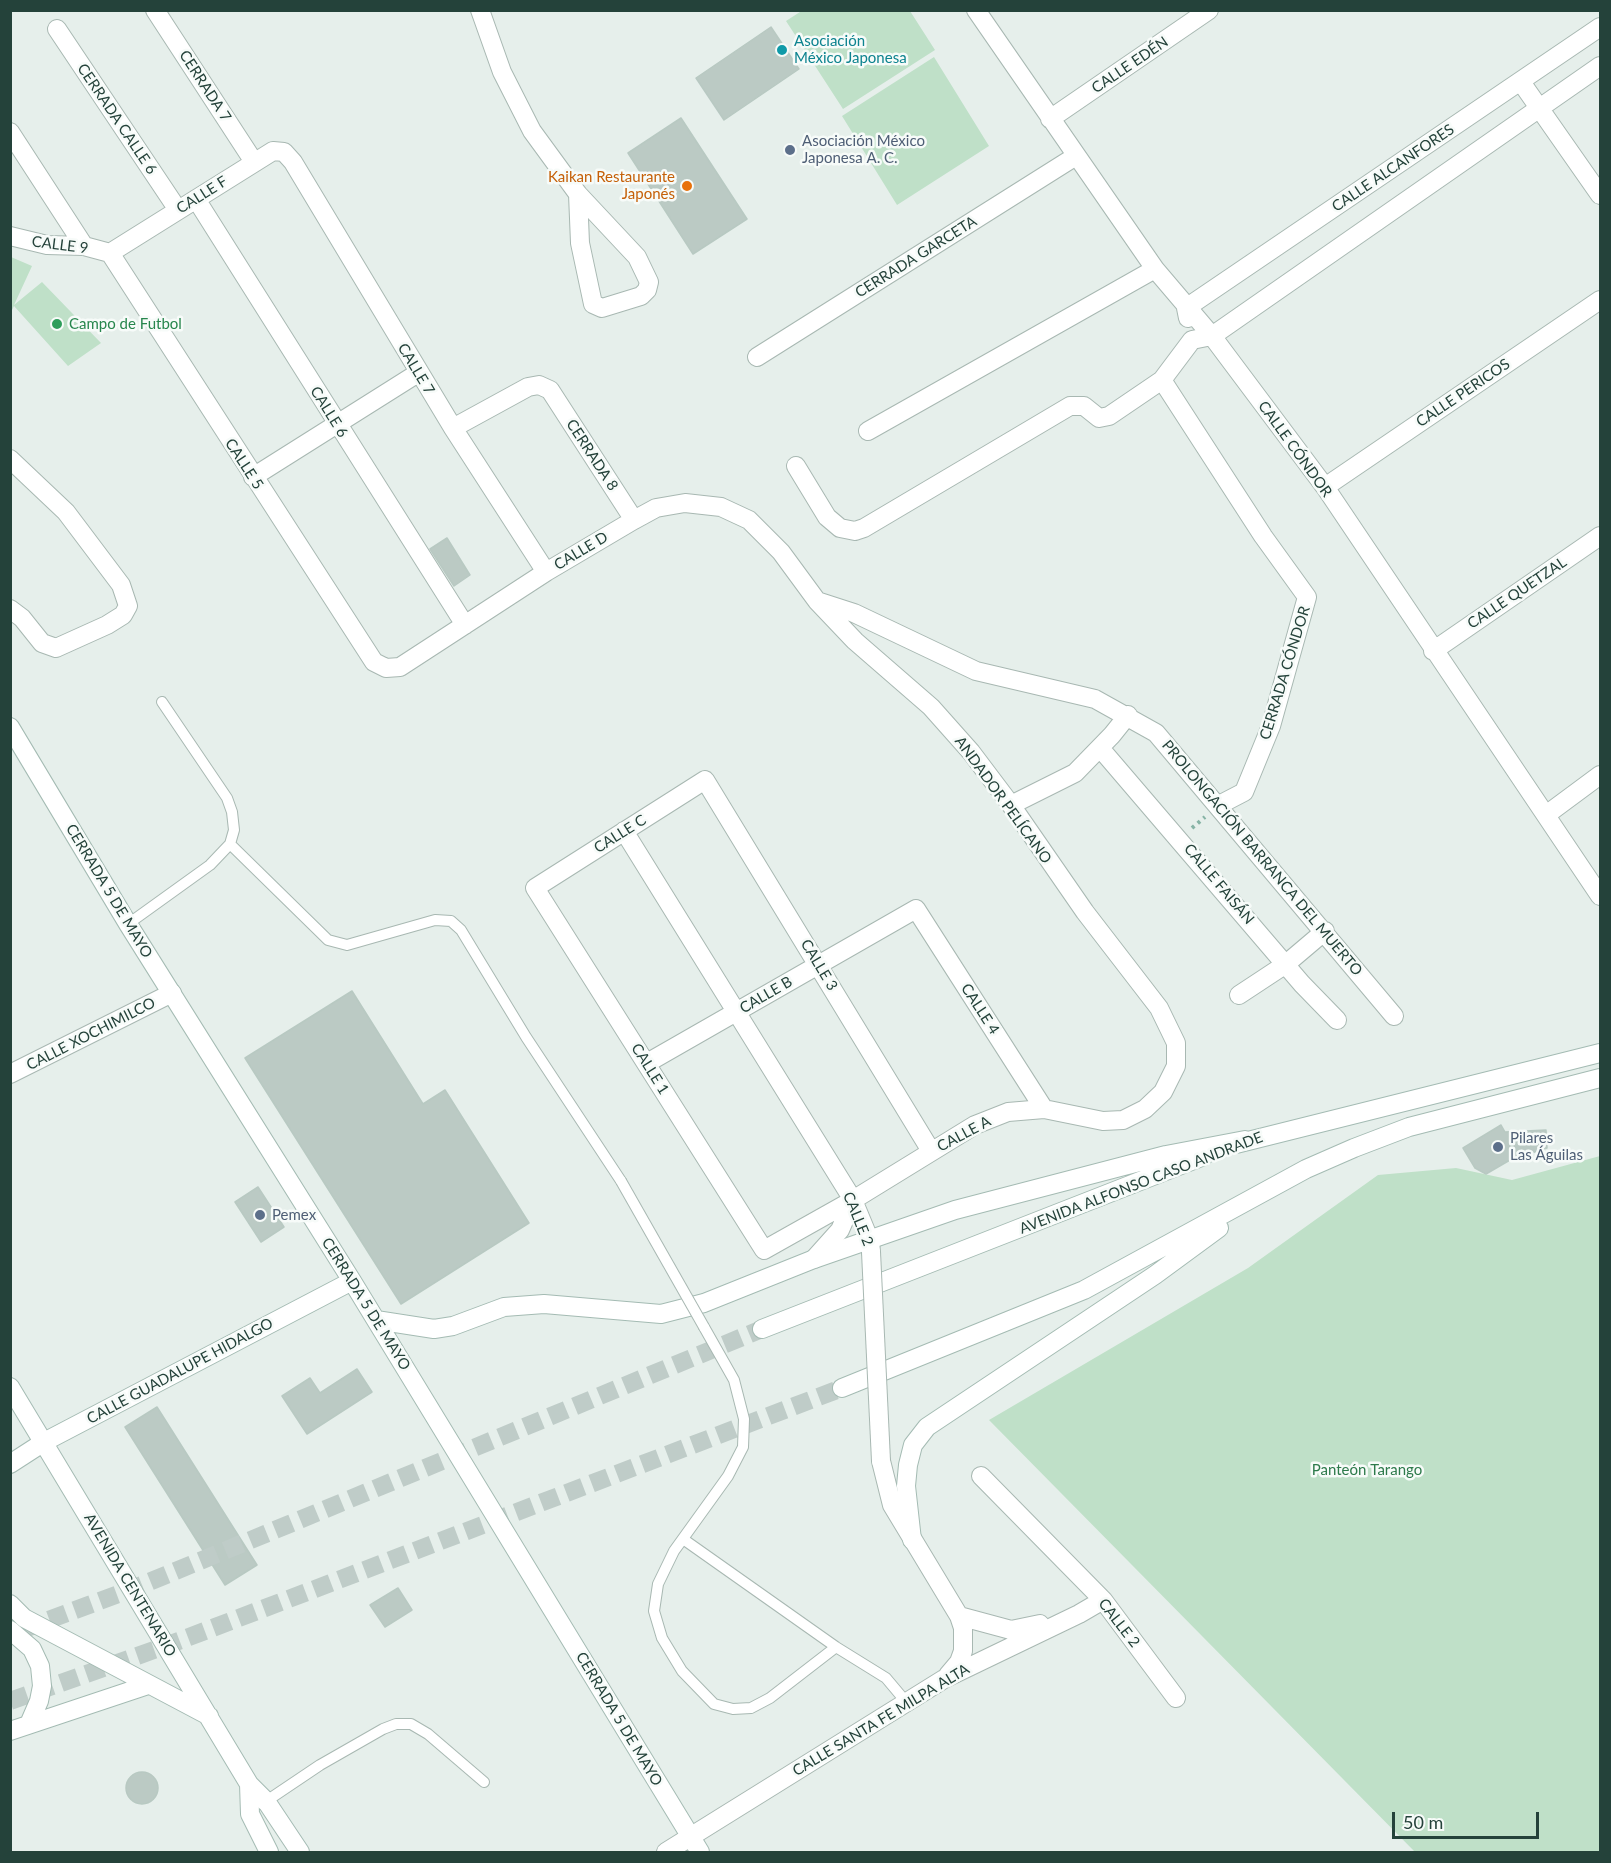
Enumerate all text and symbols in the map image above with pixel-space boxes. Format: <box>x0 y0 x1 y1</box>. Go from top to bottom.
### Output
place label: Asociación México Japonesa <box>794 32 907 67</box>
street label: CALLE EDÉN <box>1088 33 1172 97</box>
marker: Asociación México Japonesa <box>775 43 789 57</box>
street label: CERRADA 7 <box>175 47 235 125</box>
street label: CERRADA CALLE 6 <box>73 60 161 178</box>
street label: CALLE ALCANFORES <box>1328 120 1458 216</box>
place label: Asociación México Japonesa A. C. <box>802 132 925 167</box>
marker: Asociación México Japonesa A. C. <box>783 143 797 157</box>
place label: Kaikan Restaurante Japonés <box>548 168 675 203</box>
street label: CALLE F <box>173 172 231 218</box>
marker: Kaikan Restaurante Japonés <box>680 179 694 193</box>
street label: CERRADA GARCETA <box>852 212 980 302</box>
street label: CALLE 9 <box>31 233 89 257</box>
place label: Campo de Futbol <box>69 315 182 333</box>
marker: Campo de Futbol <box>50 317 64 331</box>
street label: CALLE 7 <box>394 340 438 398</box>
street label: CALLE PERICOS <box>1413 355 1513 431</box>
street label: CALLE 6 <box>306 383 352 441</box>
street label: CALLE CÓNDOR <box>1254 398 1336 500</box>
street label: CERRADA 8 <box>562 416 622 494</box>
street label: CALLE 5 <box>221 435 267 493</box>
street label: CALLE D <box>551 528 611 574</box>
street label: CALLE QUETZAL <box>1464 553 1570 633</box>
street label: CERRADA CÓNDOR <box>1256 604 1314 742</box>
street label: ANDADOR PELÍCANO <box>951 733 1055 867</box>
street label: PROLONGACIÓN BARRANCA DEL MUERTO <box>1158 737 1366 979</box>
street label: CALLE C <box>591 811 649 857</box>
street label: CERRADA 5 DE MAYO <box>62 821 156 961</box>
street label: CALLE FAISÁN <box>1180 840 1258 928</box>
street label: CALLE 3 <box>797 936 841 994</box>
street label: CALLE B <box>736 973 796 1017</box>
street label: CALLE 4 <box>957 980 1003 1038</box>
street label: CALLE XOCHIMILCO <box>24 994 158 1074</box>
street label: CALLE 1 <box>627 1040 673 1098</box>
street label: CALLE A <box>934 1112 994 1156</box>
street label: AVENIDA ALFONSO CASO ANDRADE <box>1017 1128 1265 1238</box>
place label: Pilares Las Águilas <box>1510 1129 1583 1164</box>
marker: Pilares Las Águilas <box>1491 1140 1505 1154</box>
street label: CALLE 2 <box>839 1189 877 1249</box>
place label: Pemex <box>272 1206 316 1224</box>
marker: Pemex <box>253 1208 267 1222</box>
street label: CERRADA 5 DE MAYO <box>318 1234 414 1374</box>
street label: CALLE GUADALUPE HIDALGO <box>84 1314 276 1428</box>
park label: Panteón Tarango <box>1312 1461 1422 1479</box>
street label: AVENIDA CENTENARIO <box>80 1510 180 1660</box>
street label: CALLE 2 <box>1094 1595 1144 1651</box>
street label: CERRADA 5 DE MAYO <box>572 1649 666 1789</box>
street label: CALLE SANTA FE MILPA ALTA <box>789 1660 973 1780</box>
scale bar <box>1395 1800 1542 1838</box>
text: 50 m <box>1403 1811 1443 1833</box>

